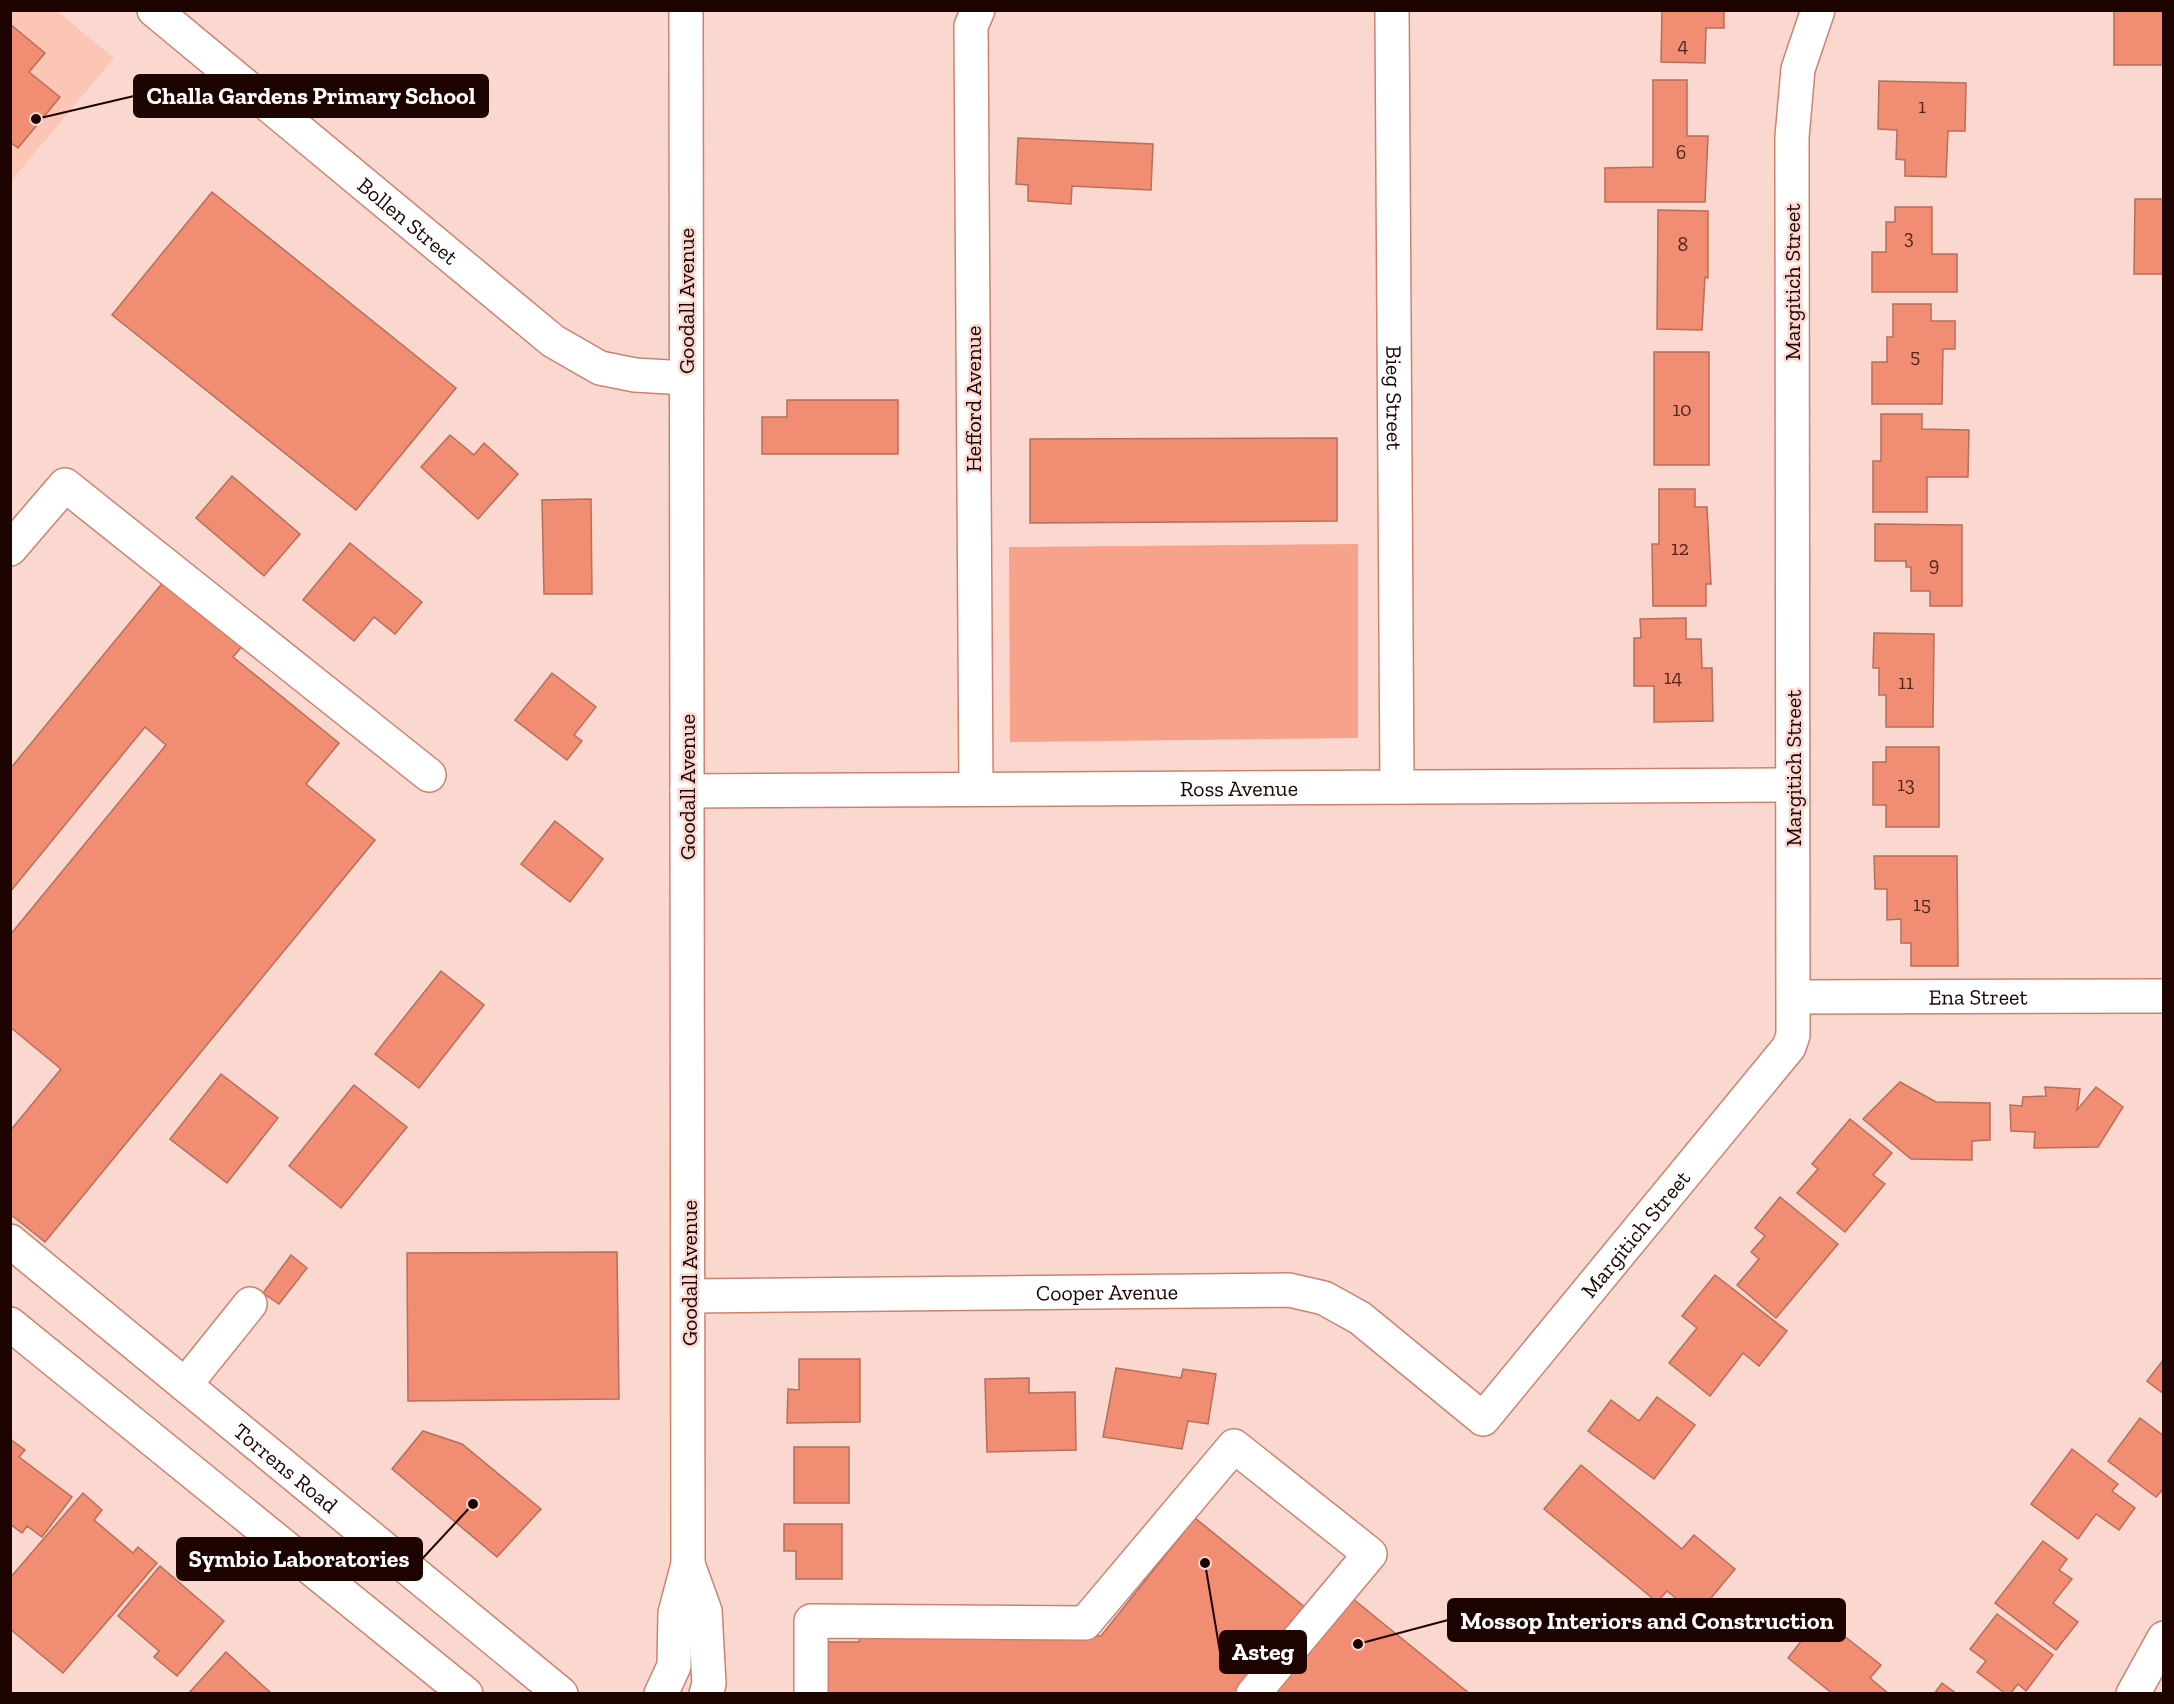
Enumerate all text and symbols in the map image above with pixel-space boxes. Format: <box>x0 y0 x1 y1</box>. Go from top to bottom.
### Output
house number: 4 <box>1678 33 1689 57</box>
callout: Challa Gardens Primary School <box>134 75 488 117</box>
text: Challa Gardens Primary School <box>146 81 476 110</box>
house number: 1 <box>1918 94 1926 118</box>
house number: 6 <box>1676 140 1686 164</box>
street label: Bollen Street <box>352 172 464 271</box>
street label: Margitich Street <box>1779 203 1806 360</box>
house number: 3 <box>1904 225 1914 249</box>
street label: Goodall Avenue <box>673 228 700 374</box>
house number: 8 <box>1678 232 1688 256</box>
street label: Hefford Avenue <box>960 326 987 472</box>
house number: 5 <box>1910 344 1920 368</box>
street label: Bieg Street <box>1380 345 1408 451</box>
house number: 10 <box>1672 397 1692 421</box>
house number: 12 <box>1671 536 1689 560</box>
house number: 9 <box>1929 552 1939 576</box>
house number: 14 <box>1664 665 1682 689</box>
house number: 11 <box>1898 670 1914 694</box>
street label: Margitich Street <box>1780 689 1807 846</box>
street label: Goodall Avenue <box>674 714 701 860</box>
house number: 13 <box>1897 772 1915 796</box>
street label: Ross Avenue <box>1180 775 1298 802</box>
house number: 15 <box>1913 892 1931 916</box>
street label: Ena Street <box>1928 983 2028 1011</box>
street label: Margitich Street <box>1575 1164 1696 1303</box>
street label: Goodall Avenue <box>676 1200 703 1346</box>
street label: Cooper Avenue <box>1036 1278 1178 1307</box>
street label: Torrens Road <box>228 1417 343 1519</box>
callout: Symbio Laboratories <box>177 1538 422 1580</box>
text: Symbio Laboratories <box>189 1544 409 1573</box>
callout: Mossop Interiors and Construction <box>1448 1599 1845 1641</box>
text: Mossop Interiors and Construction <box>1460 1606 1834 1635</box>
callout: Asteg <box>1220 1631 1306 1673</box>
text: Asteg <box>1232 1637 1295 1666</box>

